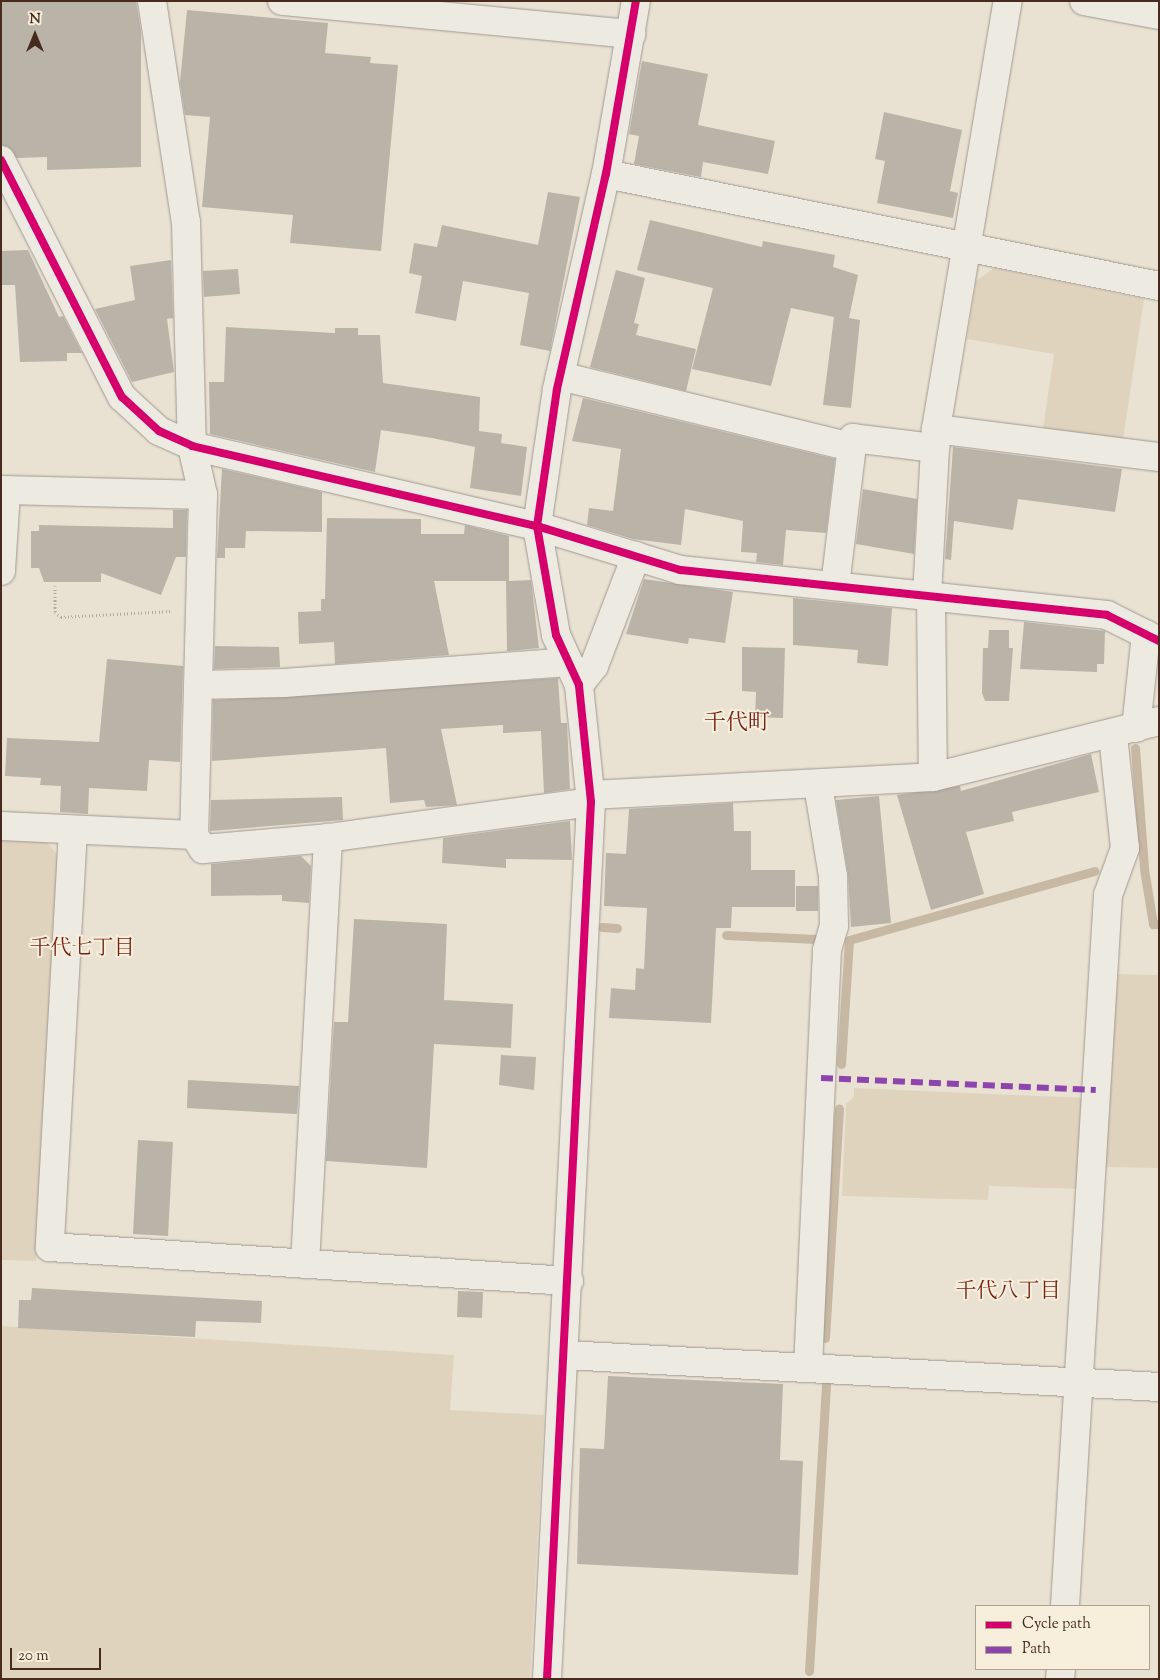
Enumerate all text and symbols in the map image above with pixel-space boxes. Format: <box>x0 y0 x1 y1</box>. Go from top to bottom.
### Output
north arrow <box>10 10 60 60</box>
text: N <box>29 10 41 30</box>
district label: 千代町 <box>704 712 770 738</box>
district label: 千代七丁目 <box>30 936 134 962</box>
district label: 千代八丁目 <box>956 1279 1060 1305</box>
legend <box>975 1605 1150 1670</box>
text: Cycle path <box>1022 1614 1091 1635</box>
scale bar <box>12 1638 104 1670</box>
text: Path <box>1022 1639 1051 1660</box>
text: 20 m <box>18 1646 49 1667</box>

